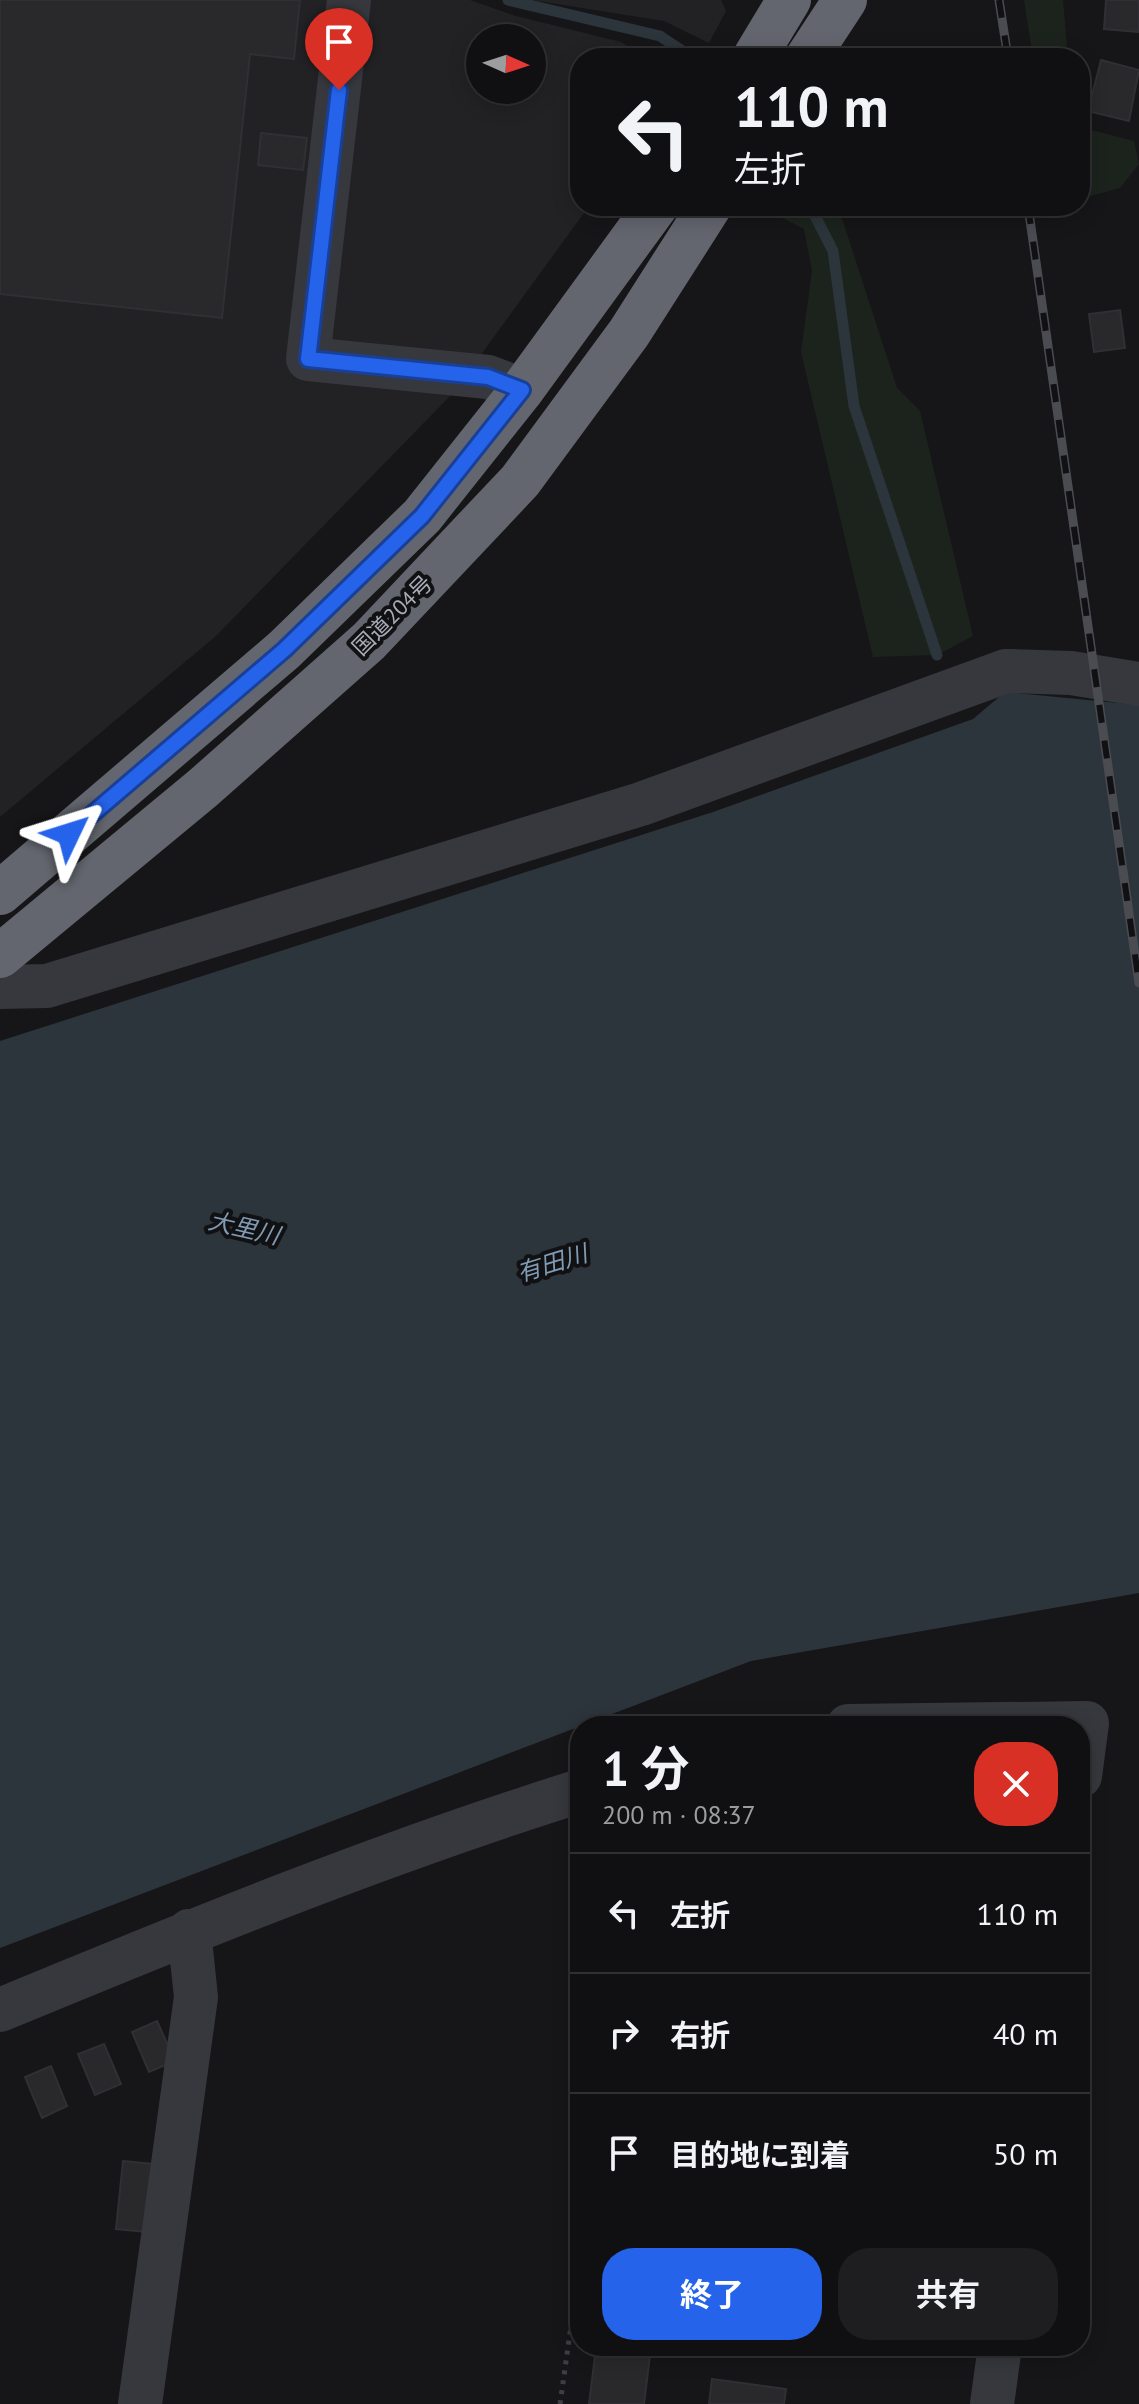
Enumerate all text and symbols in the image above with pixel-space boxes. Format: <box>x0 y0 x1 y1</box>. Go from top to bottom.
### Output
pin <box>305 8 373 90</box>
icon: arrive <box>317 20 361 64</box>
north arrow <box>466 24 546 104</box>
map controls <box>466 24 546 104</box>
text: 110 m <box>734 70 889 142</box>
icon: left <box>602 80 706 184</box>
text: 左折 <box>734 145 806 192</box>
street label: 国道204号 <box>346 569 438 661</box>
position arrow <box>27 792 111 876</box>
water label: 大里川 <box>205 1205 285 1252</box>
water label: 有田川 <box>513 1237 594 1288</box>
text: 1 分 <box>602 1737 689 1799</box>
button: close <box>974 1742 1058 1826</box>
text: 200 m · 08:37 <box>602 1798 756 1831</box>
icon: left <box>602 1891 646 1935</box>
text: 110 m <box>977 1894 1058 1933</box>
text: 左折 <box>670 1895 730 1934</box>
icon: right <box>602 2011 646 2055</box>
text: 40 m <box>993 2014 1058 2053</box>
text: 右折 <box>670 2015 730 2054</box>
icon: arrive <box>602 2131 646 2175</box>
text: 50 m <box>993 2134 1058 2173</box>
text: 目的地に到着 <box>670 2135 850 2174</box>
button: 終了 <box>602 2248 822 2340</box>
button: 共有 <box>838 2248 1058 2340</box>

